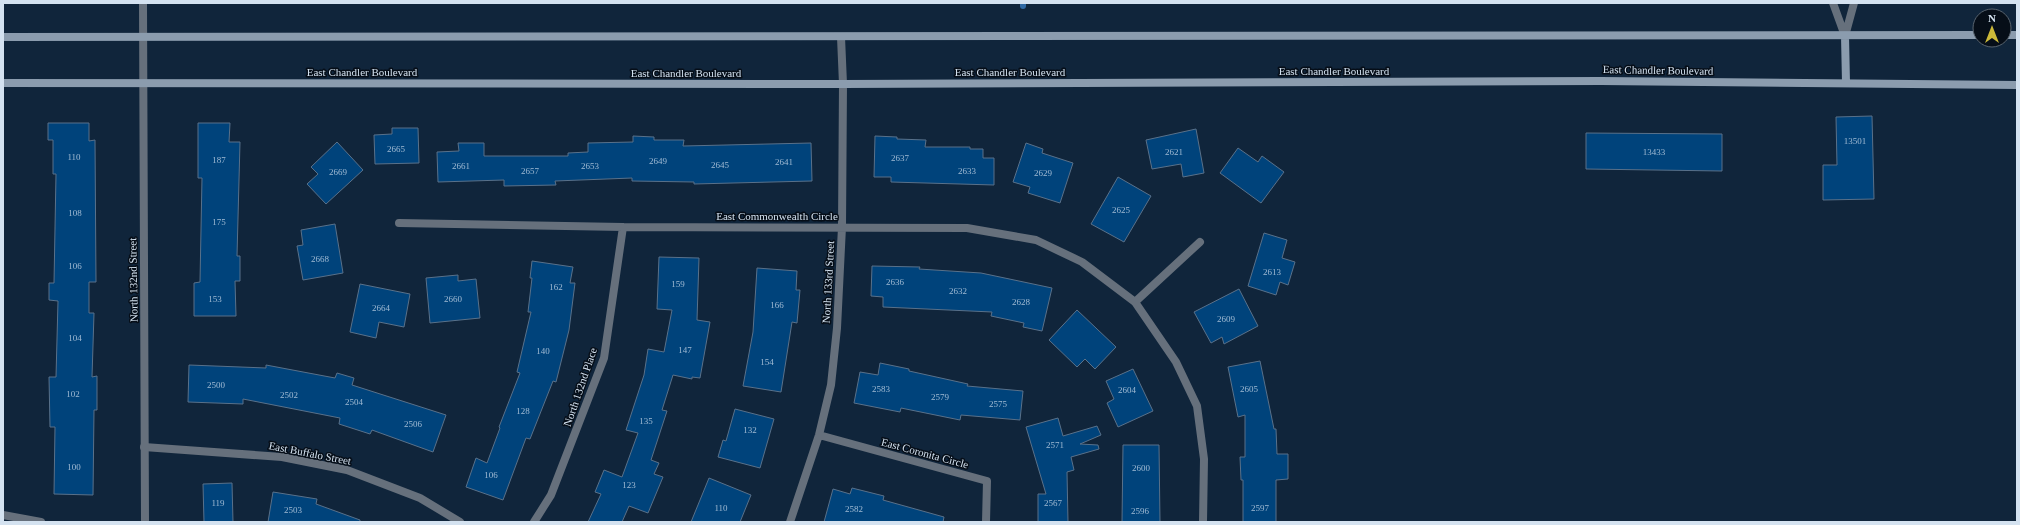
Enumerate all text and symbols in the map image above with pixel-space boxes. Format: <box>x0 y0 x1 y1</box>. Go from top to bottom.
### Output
north arrow <box>1972 8 2012 48</box>
text: N <box>1988 12 1996 24</box>
street label: East Chandler Boulevard <box>1603 63 1714 77</box>
street label: East Chandler Boulevard <box>1279 65 1390 77</box>
street label: East Chandler Boulevard <box>307 66 418 78</box>
street label: East Chandler Boulevard <box>955 66 1066 78</box>
street label: East Chandler Boulevard <box>631 67 742 79</box>
house number: 13501 <box>1844 136 1866 146</box>
house number: 2665 <box>387 144 406 154</box>
house number: 2621 <box>1165 147 1183 157</box>
house number: 13433 <box>1643 147 1666 157</box>
house number: 110 <box>67 152 81 162</box>
house number: 2637 <box>891 153 910 163</box>
house number: 187 <box>212 155 226 165</box>
house number: 2649 <box>649 156 668 166</box>
house number: 2641 <box>775 157 793 167</box>
house number: 2645 <box>711 160 730 170</box>
house number: 2661 <box>452 161 470 171</box>
house number: 2653 <box>581 161 600 171</box>
house number: 2657 <box>521 166 540 176</box>
house number: 2633 <box>958 166 977 176</box>
house number: 2669 <box>329 167 348 177</box>
house number: 2629 <box>1034 168 1053 178</box>
house number: 2625 <box>1112 205 1131 215</box>
house number: 108 <box>68 208 82 218</box>
street label: East Commonwealth Circle <box>716 210 838 222</box>
house number: 175 <box>212 217 226 227</box>
street label: North 132nd Street <box>126 238 140 322</box>
street label: North 133rd Street <box>820 241 836 323</box>
house number: 2668 <box>311 254 330 264</box>
house number: 106 <box>68 261 82 271</box>
house number: 2613 <box>1263 267 1282 277</box>
house number: 2636 <box>886 277 905 287</box>
house number: 159 <box>671 279 685 289</box>
house number: 162 <box>549 282 563 292</box>
house number: 2632 <box>949 286 967 296</box>
house number: 153 <box>208 294 222 304</box>
house number: 2660 <box>444 294 463 304</box>
house number: 2628 <box>1012 297 1031 307</box>
house number: 166 <box>770 300 784 310</box>
house number: 2664 <box>372 303 391 313</box>
house number: 2609 <box>1217 314 1236 324</box>
house number: 104 <box>68 333 82 343</box>
house number: 147 <box>678 345 692 355</box>
house number: 140 <box>536 346 550 356</box>
street label: North 132nd Place <box>561 346 599 428</box>
house number: 154 <box>760 357 774 367</box>
house number: 2500 <box>207 380 226 390</box>
house number: 2583 <box>872 384 891 394</box>
house number: 2605 <box>1240 384 1259 394</box>
house number: 2604 <box>1118 385 1137 395</box>
house number: 102 <box>66 389 80 399</box>
house number: 2502 <box>280 390 298 400</box>
house number: 2579 <box>931 392 950 402</box>
house number: 2504 <box>345 397 364 407</box>
house number: 2575 <box>989 399 1008 409</box>
house number: 128 <box>516 406 530 416</box>
house number: 135 <box>639 416 653 426</box>
house number: 2506 <box>404 419 423 429</box>
house number: 132 <box>743 425 757 435</box>
street label: East Coronita Circle <box>880 436 970 470</box>
street label: East Buffalo Street <box>268 439 352 467</box>
house number: 2571 <box>1046 440 1064 450</box>
house number: 100 <box>67 462 81 472</box>
house number: 2600 <box>1132 463 1151 473</box>
house number: 106 <box>484 470 498 480</box>
house number: 123 <box>622 480 636 490</box>
house number: 119 <box>211 498 225 508</box>
house number: 2567 <box>1044 498 1063 508</box>
house number: 110 <box>714 503 728 513</box>
house number: 2597 <box>1251 503 1270 513</box>
house number: 2582 <box>845 504 863 514</box>
house number: 2503 <box>284 505 303 515</box>
house number: 2596 <box>1131 506 1150 516</box>

